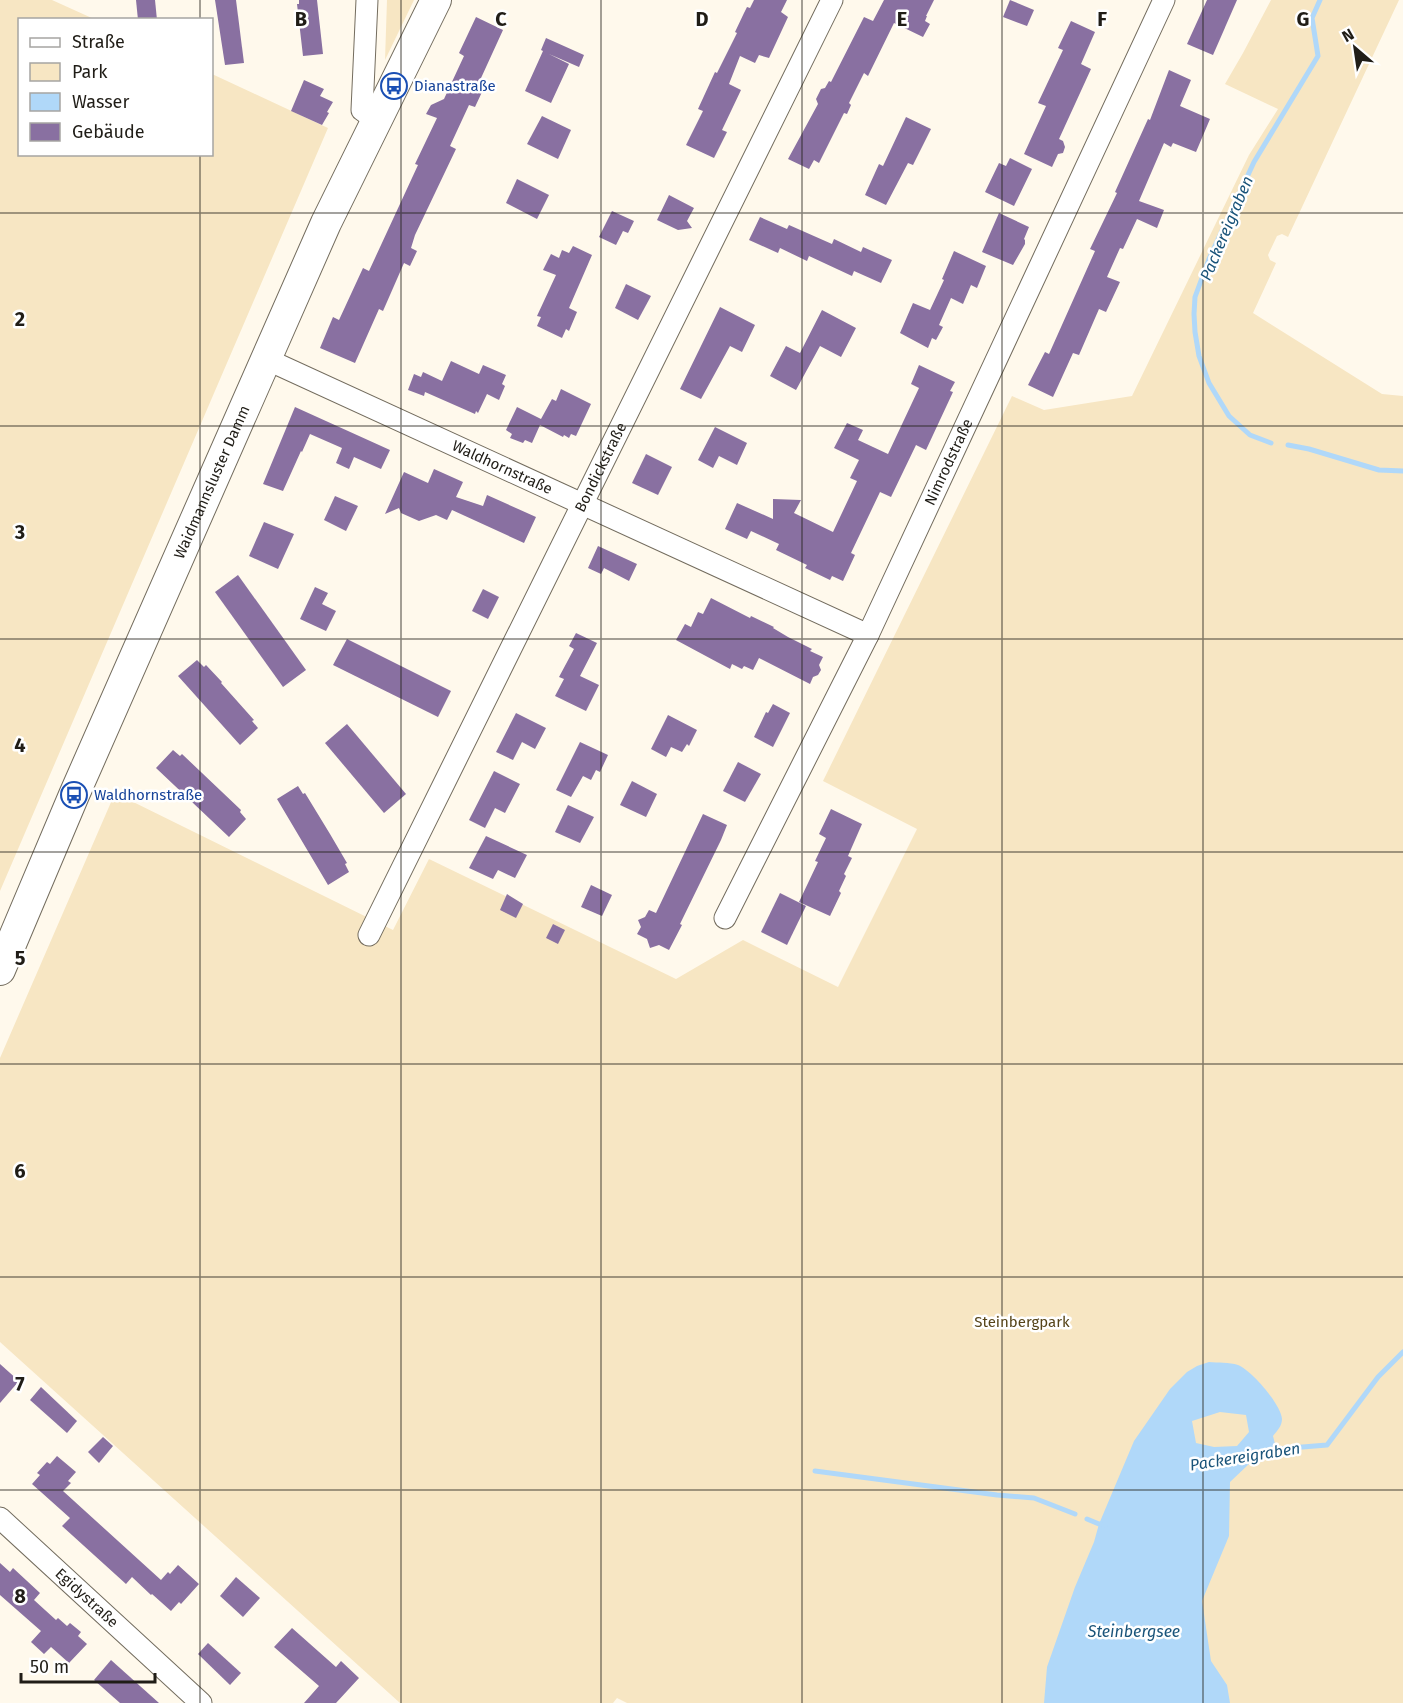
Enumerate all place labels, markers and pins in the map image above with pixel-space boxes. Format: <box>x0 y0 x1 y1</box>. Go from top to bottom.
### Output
bus stop icon: Dianastraße <box>379 71 409 101</box>
place label: Dianastraße <box>414 77 496 95</box>
bus stop icon: Waldhornstraße <box>59 780 89 810</box>
place label: Waldhornstraße <box>94 786 202 804</box>

